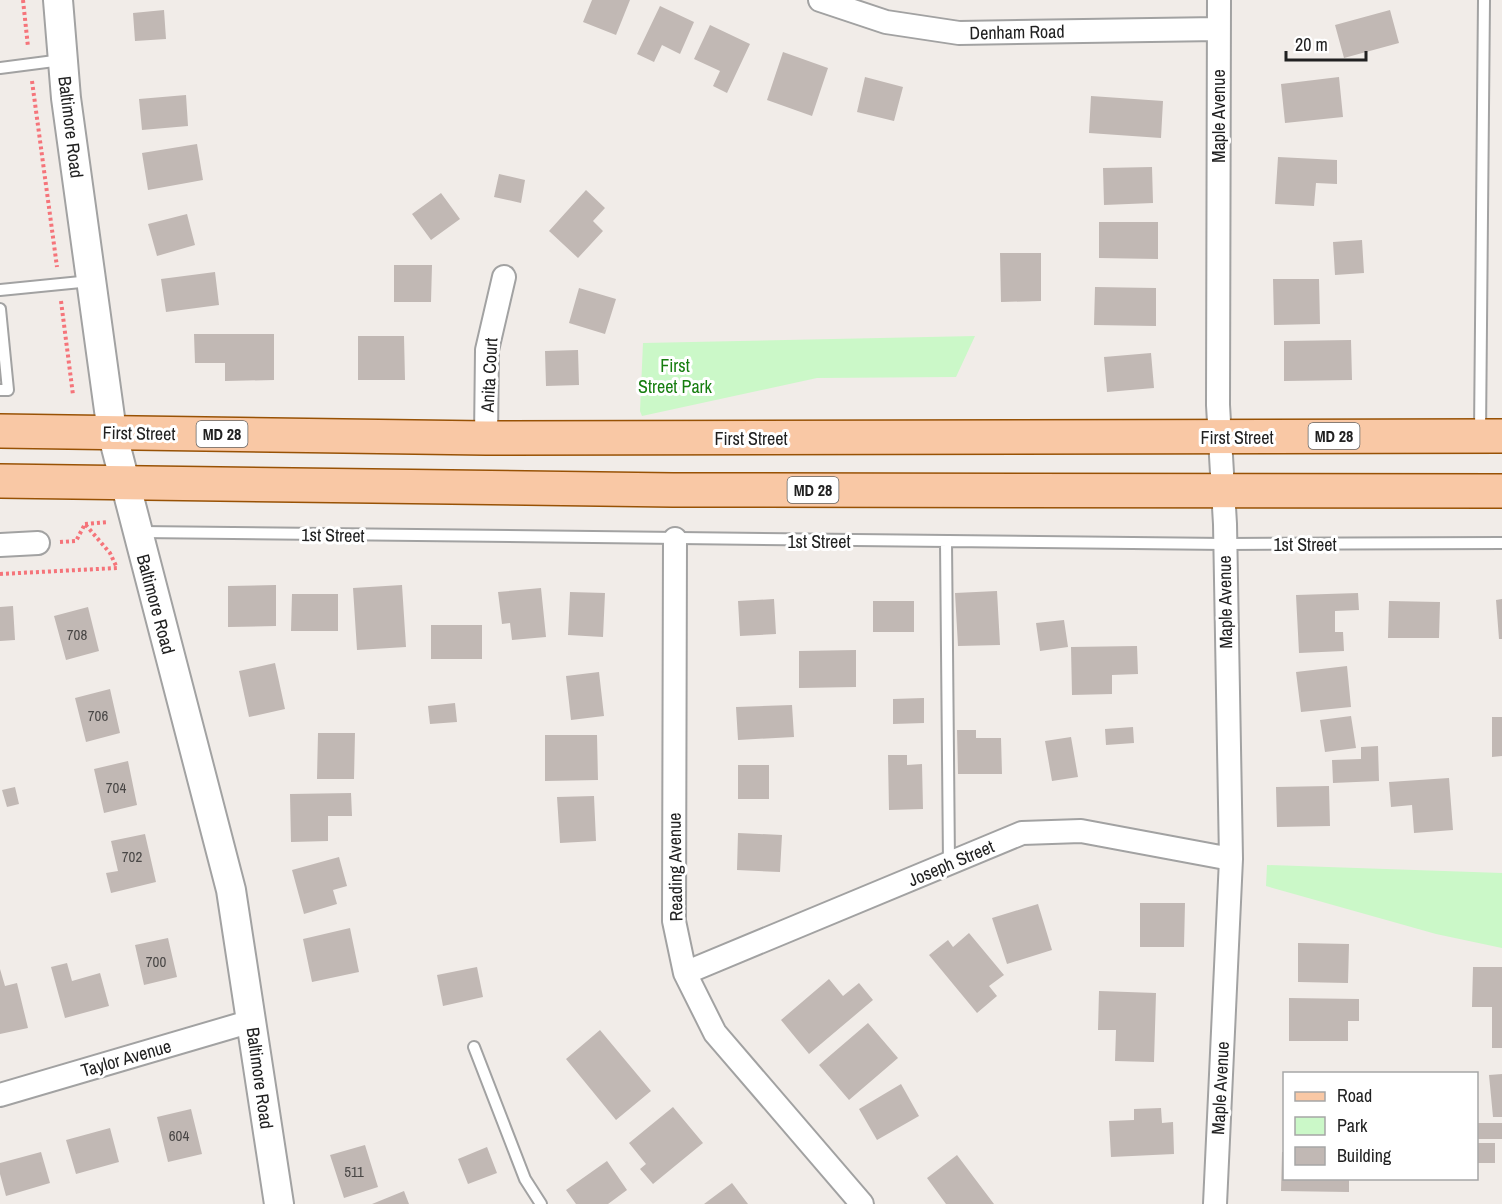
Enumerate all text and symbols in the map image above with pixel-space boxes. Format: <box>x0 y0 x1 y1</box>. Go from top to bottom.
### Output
street label: Denham Road <box>969 19 1065 45</box>
scale bar <box>1286 24 1366 62</box>
text: 20 m <box>1295 32 1328 57</box>
street label: Maple Avenue <box>1206 69 1231 163</box>
street label: Baltimore Road <box>52 75 90 179</box>
street label: Anita Court <box>475 337 503 414</box>
park label: First Street Park <box>638 353 713 399</box>
street label: First Street <box>102 420 176 446</box>
road number: MD 28 <box>196 421 248 447</box>
road number: MD 28 <box>1308 423 1360 449</box>
street label: First Street <box>1200 425 1274 450</box>
street label: First Street <box>714 426 788 451</box>
road number: MD 28 <box>788 477 838 503</box>
street label: 1st Street <box>301 522 365 548</box>
street label: 1st Street <box>787 529 851 554</box>
street label: 1st Street <box>1273 532 1337 557</box>
street label: Baltimore Road <box>131 551 181 657</box>
street label: Maple Avenue <box>1212 555 1238 649</box>
house number: 708 <box>67 624 87 645</box>
house number: 706 <box>88 705 108 726</box>
house number: 704 <box>106 777 126 798</box>
street label: Reading Avenue <box>662 812 688 922</box>
street label: Joseph Street <box>904 834 998 892</box>
house number: 702 <box>122 846 142 867</box>
house number: 700 <box>146 951 166 972</box>
street label: Baltimore Road <box>240 1025 280 1131</box>
street label: Taylor Avenue <box>78 1033 174 1083</box>
street label: Maple Avenue <box>1205 1041 1235 1135</box>
legend <box>1283 1072 1478 1180</box>
text: Road <box>1337 1083 1372 1108</box>
text: Park <box>1337 1113 1368 1138</box>
house number: 604 <box>169 1125 189 1146</box>
text: Building <box>1337 1143 1392 1168</box>
house number: 511 <box>344 1161 364 1182</box>

